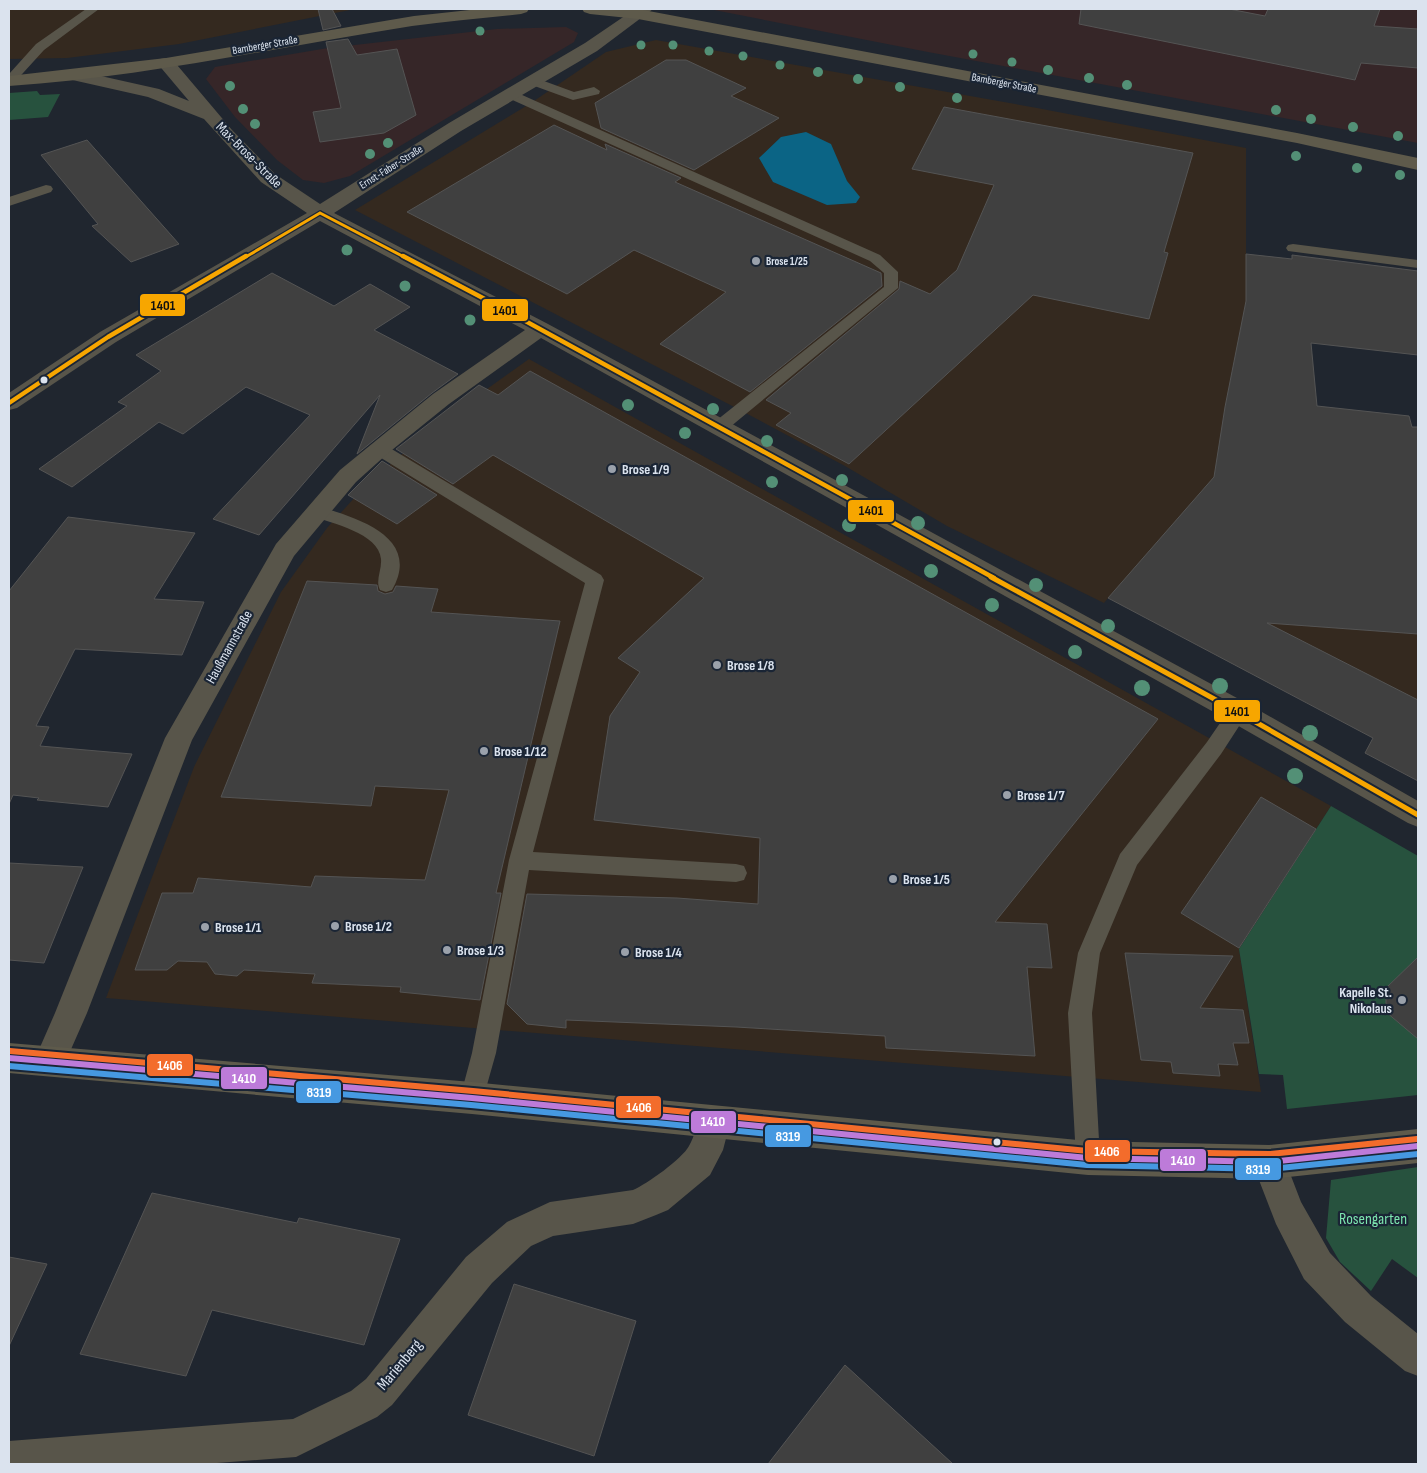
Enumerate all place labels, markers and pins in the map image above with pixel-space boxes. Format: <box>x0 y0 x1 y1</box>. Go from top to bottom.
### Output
marker: Brose 1/25 <box>750 255 762 267</box>
place label: Brose 1/25 <box>766 255 808 268</box>
unlabelled marker <box>39 375 49 385</box>
place label: Brose 1/9 <box>622 461 670 478</box>
marker: Brose 1/9 <box>606 463 618 475</box>
place label: Brose 1/8 <box>727 657 775 674</box>
marker: Brose 1/8 <box>711 659 723 671</box>
place label: Brose 1/12 <box>494 743 547 760</box>
marker: Brose 1/12 <box>478 745 490 757</box>
place label: Brose 1/7 <box>1017 787 1065 804</box>
marker: Brose 1/7 <box>1001 789 1013 801</box>
place label: Brose 1/5 <box>903 871 950 888</box>
marker: Brose 1/5 <box>887 873 899 885</box>
place label: Brose 1/2 <box>345 918 392 935</box>
place label: Brose 1/1 <box>215 919 262 936</box>
marker: Brose 1/2 <box>329 920 341 932</box>
marker: Brose 1/1 <box>199 921 211 933</box>
place label: Brose 1/3 <box>457 942 504 959</box>
marker: Brose 1/3 <box>441 944 453 956</box>
place label: Brose 1/4 <box>635 944 682 961</box>
marker: Brose 1/4 <box>619 946 631 958</box>
place label: Kapelle St. Nikolaus <box>1339 984 1392 1017</box>
marker: Kapelle St. Nikolaus <box>1396 994 1408 1006</box>
unlabelled marker <box>992 1137 1002 1147</box>

